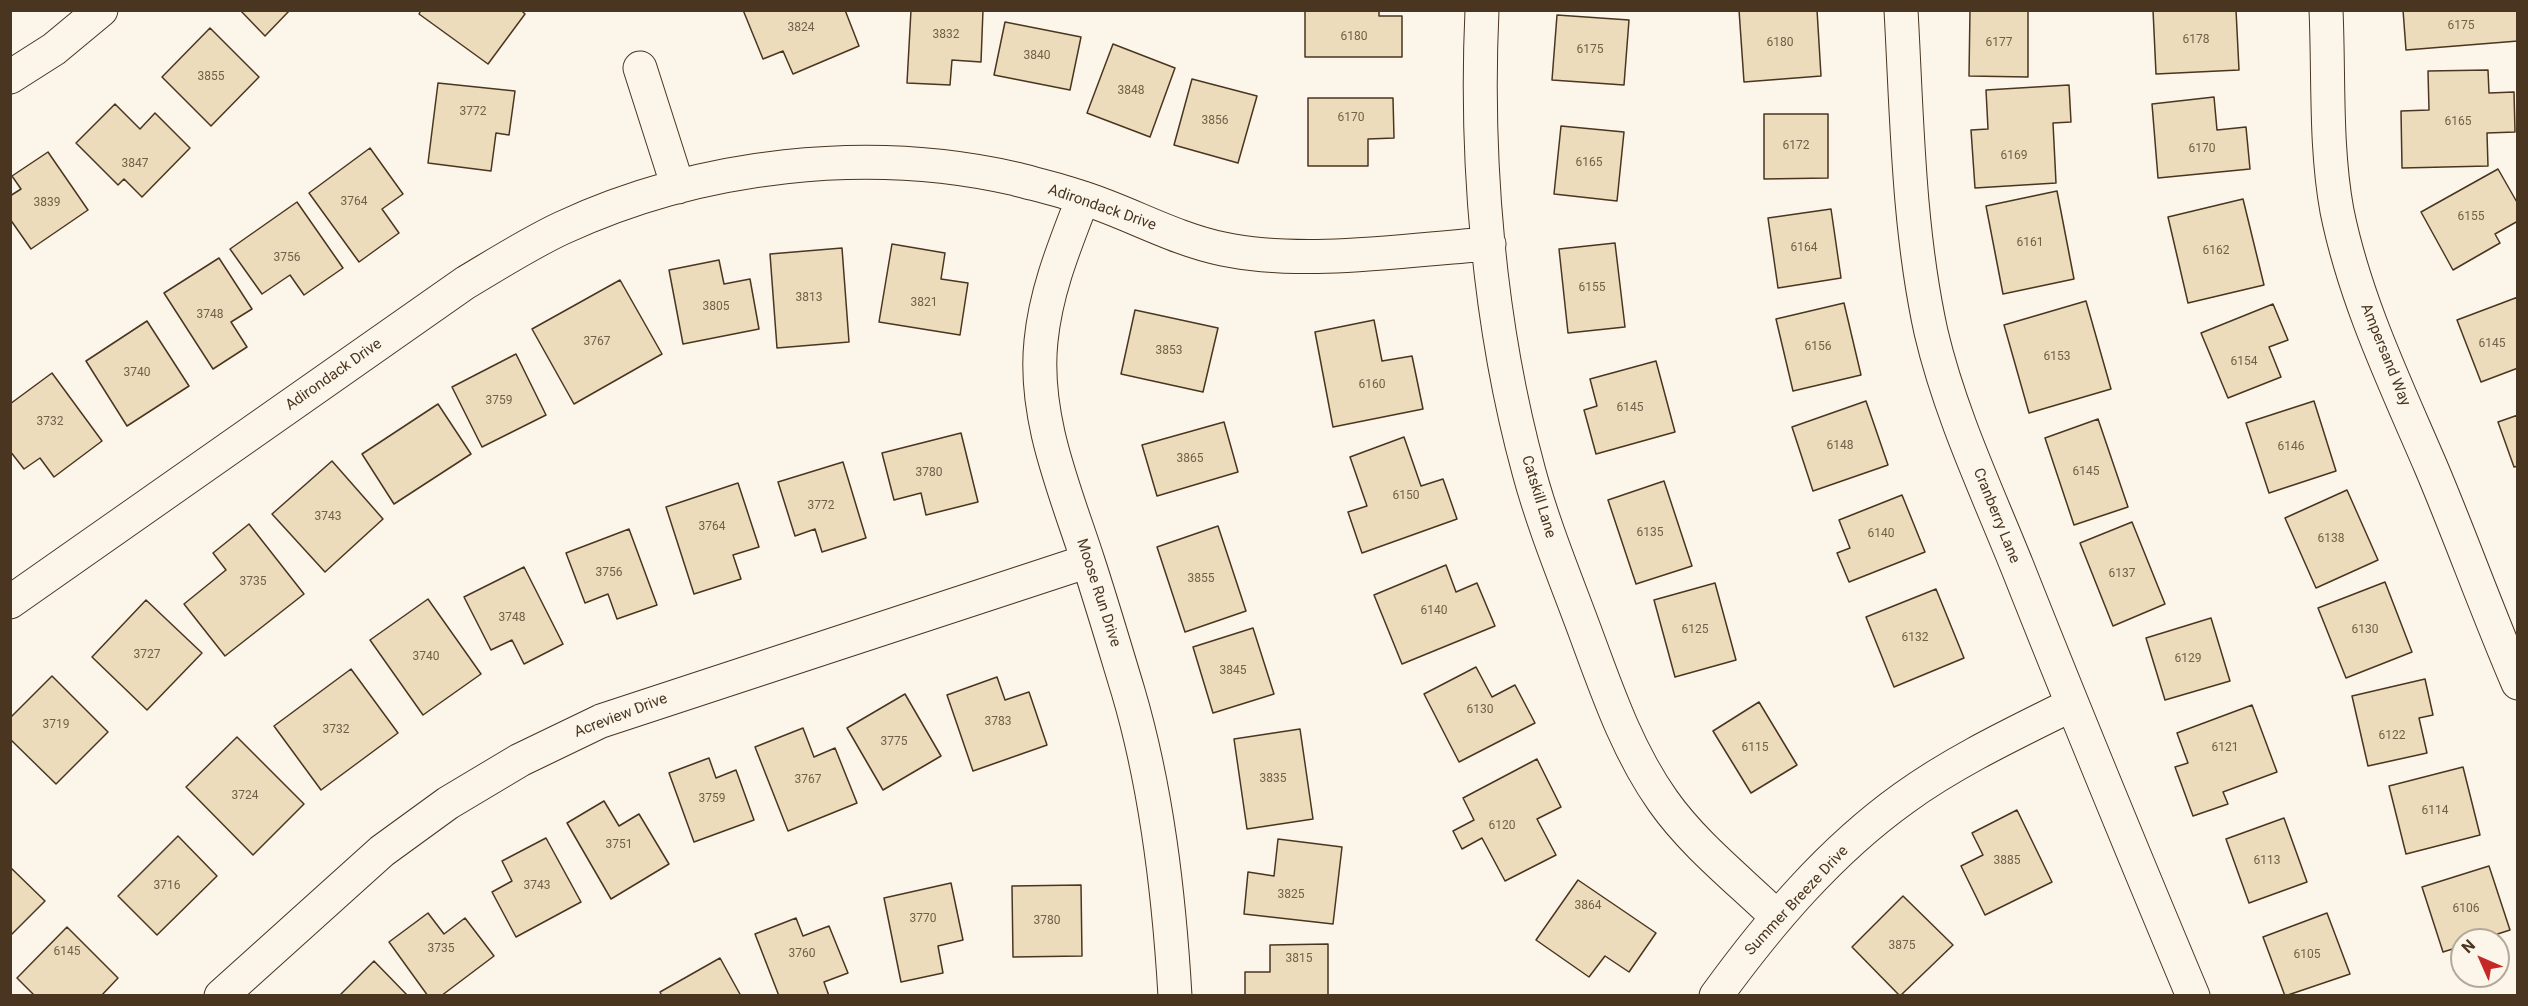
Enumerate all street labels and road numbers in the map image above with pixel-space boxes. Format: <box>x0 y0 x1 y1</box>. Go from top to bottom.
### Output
street label: Adirondack Drive <box>1046 181 1158 235</box>
street label: Ampersand Way <box>2356 301 2414 409</box>
street label: Adirondack Drive <box>282 335 386 415</box>
street label: Catskill Lane <box>1517 454 1559 540</box>
street label: Cranberry Lane <box>1969 466 2023 566</box>
street label: Moose Run Drive <box>1072 537 1124 649</box>
street label: Acreview Drive <box>572 690 670 742</box>
street label: Summer Breeze Drive <box>1742 843 1852 959</box>

